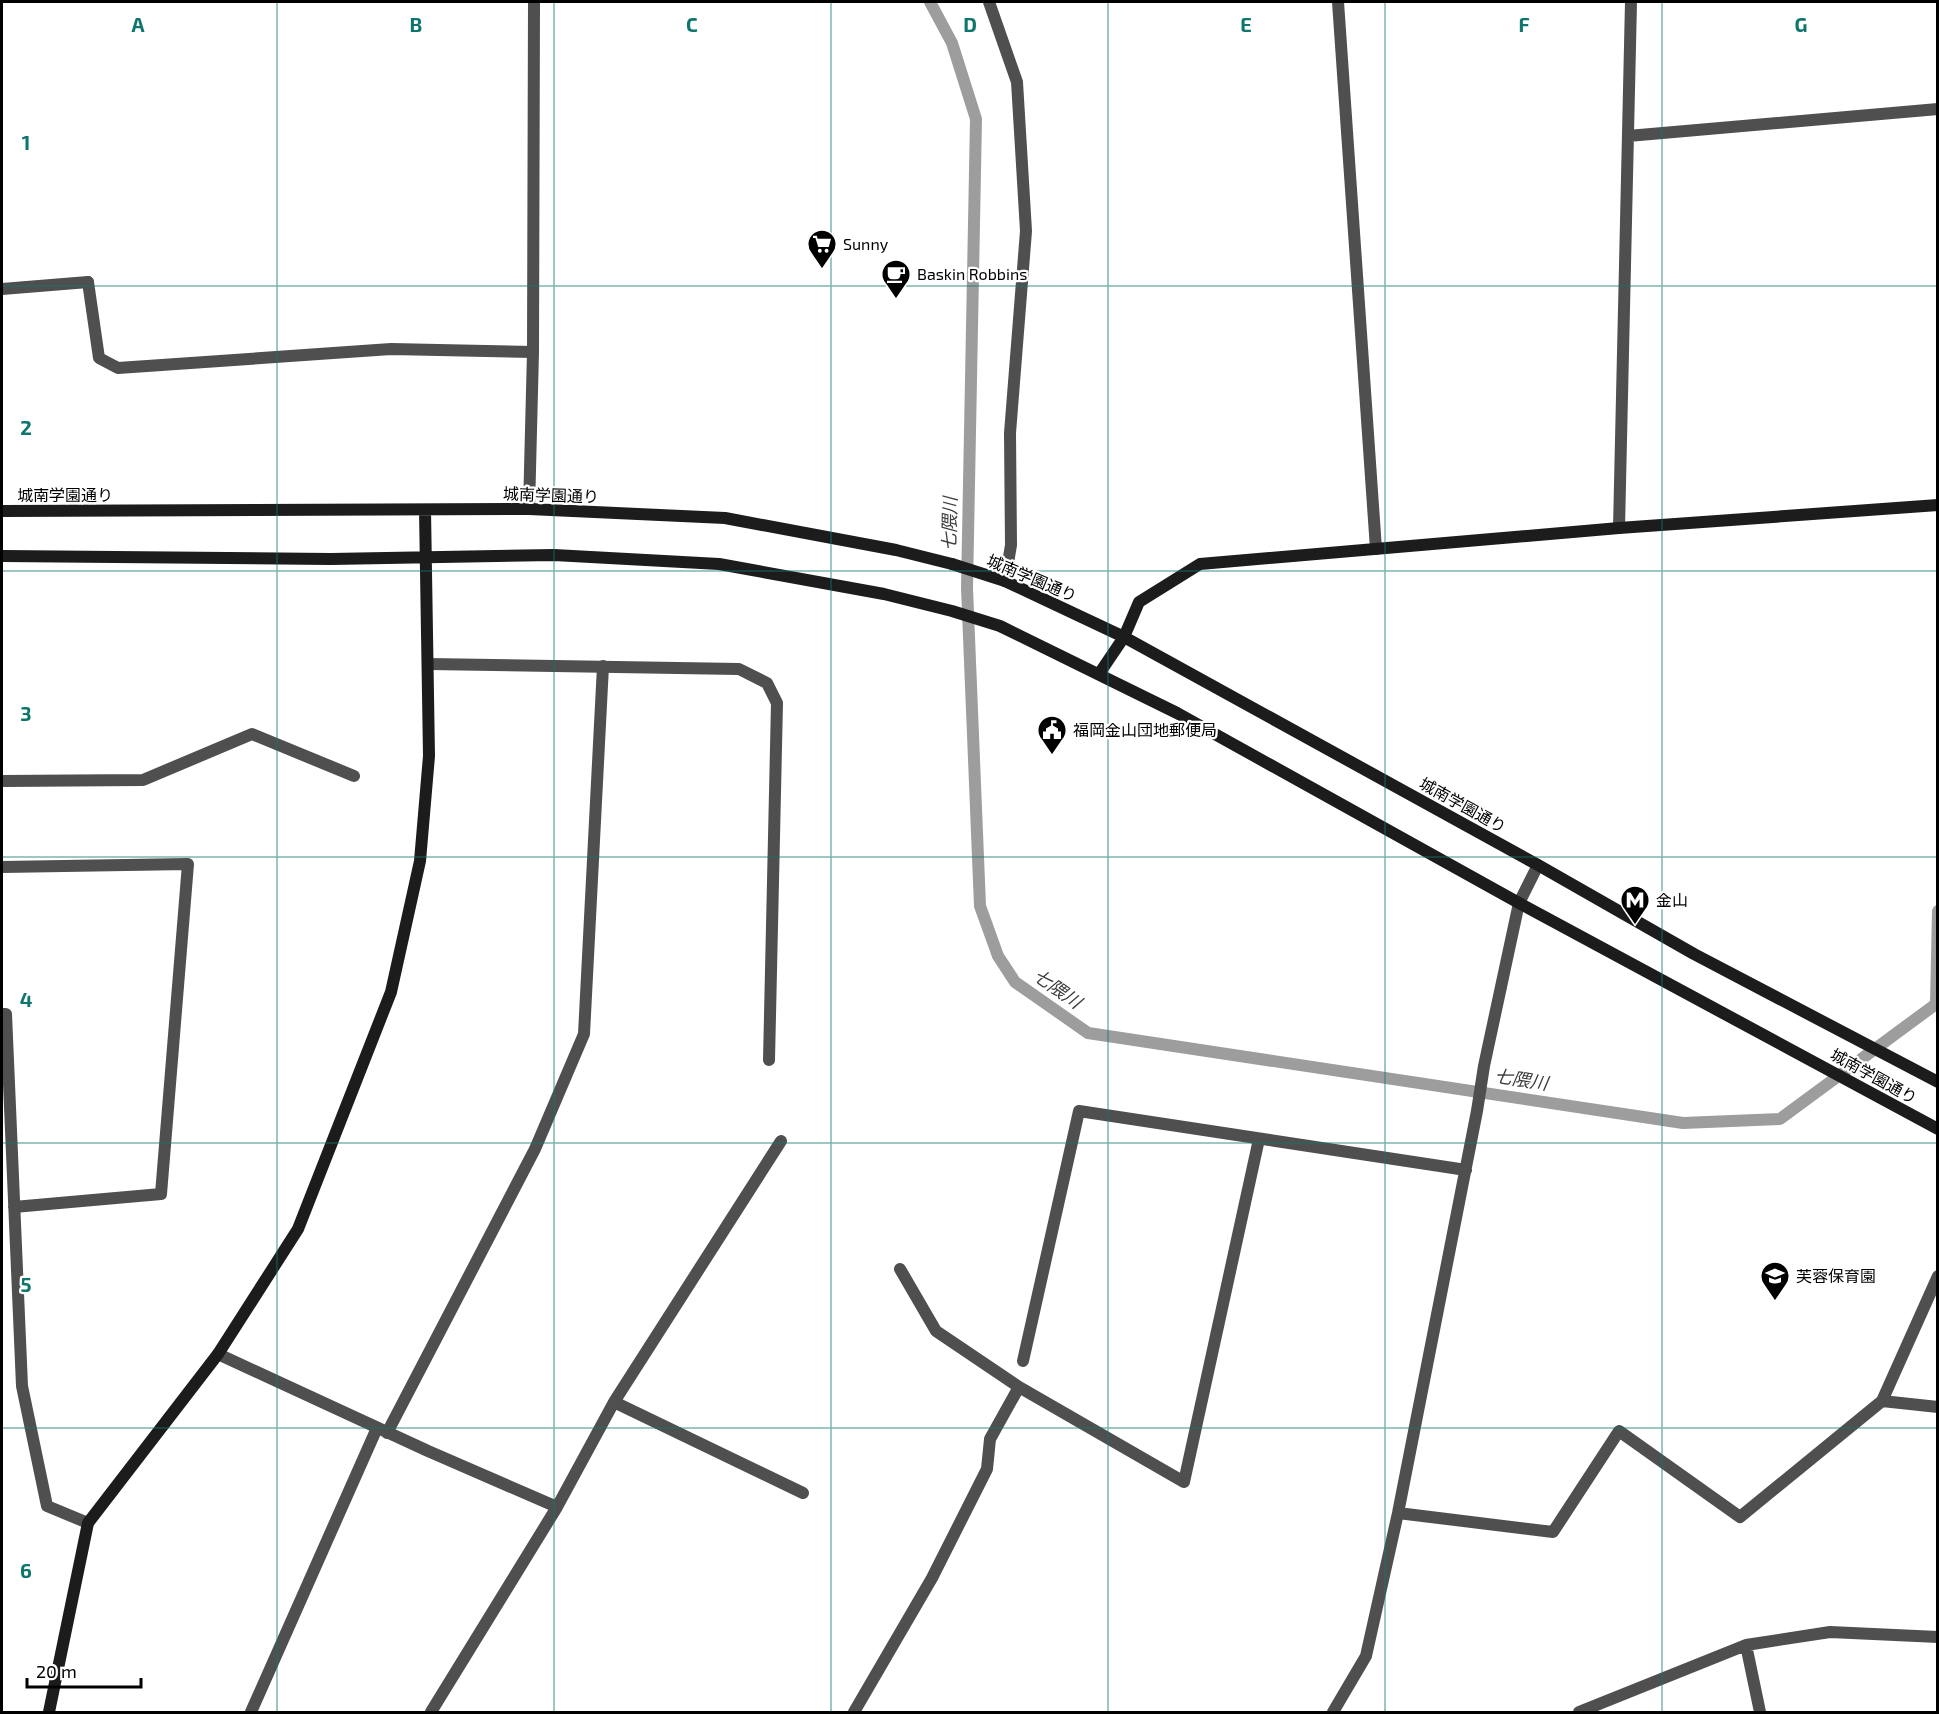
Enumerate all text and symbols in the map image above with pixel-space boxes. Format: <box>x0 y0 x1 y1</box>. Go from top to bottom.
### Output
text: A <box>131 12 145 36</box>
text: B <box>410 12 422 36</box>
text: C <box>686 12 698 36</box>
text: D <box>963 12 977 36</box>
text: E <box>1240 12 1252 36</box>
text: F <box>1518 12 1530 36</box>
text: G <box>1795 12 1807 36</box>
text: 1 <box>22 130 30 154</box>
supermarket icon: Sunny <box>806 228 838 270</box>
place label: Sunny <box>843 234 889 253</box>
cafe icon: Baskin Robbins <box>880 258 912 300</box>
place label: Baskin Robbins <box>917 264 1027 283</box>
text: 2 <box>20 415 32 439</box>
street label: 城南学園通り <box>503 483 599 506</box>
street label: 城南学園通り <box>17 485 113 504</box>
water label: 七隈川 <box>938 495 961 551</box>
street label: 城南学園通り <box>984 550 1080 605</box>
text: 3 <box>20 701 32 725</box>
public building icon: 福岡金山団地郵便局 <box>1036 714 1068 756</box>
place label: 福岡金山団地郵便局 <box>1073 720 1217 739</box>
street label: 城南学園通り <box>1417 773 1510 836</box>
metro station icon: 金山 <box>1619 884 1651 926</box>
place label: 金山 <box>1656 890 1688 909</box>
water label: 七隈川 <box>1029 964 1088 1014</box>
text: 4 <box>20 987 33 1011</box>
street label: 城南学園通り <box>1828 1044 1921 1107</box>
water label: 七隈川 <box>1493 1064 1552 1094</box>
school or university icon: 芙蓉保育園 <box>1759 1260 1791 1302</box>
place label: 芙蓉保育園 <box>1796 1266 1876 1285</box>
text: 5 <box>20 1272 32 1296</box>
text: 6 <box>20 1558 32 1582</box>
scale bar <box>27 1651 141 1689</box>
text: 20 m <box>36 1660 77 1682</box>

